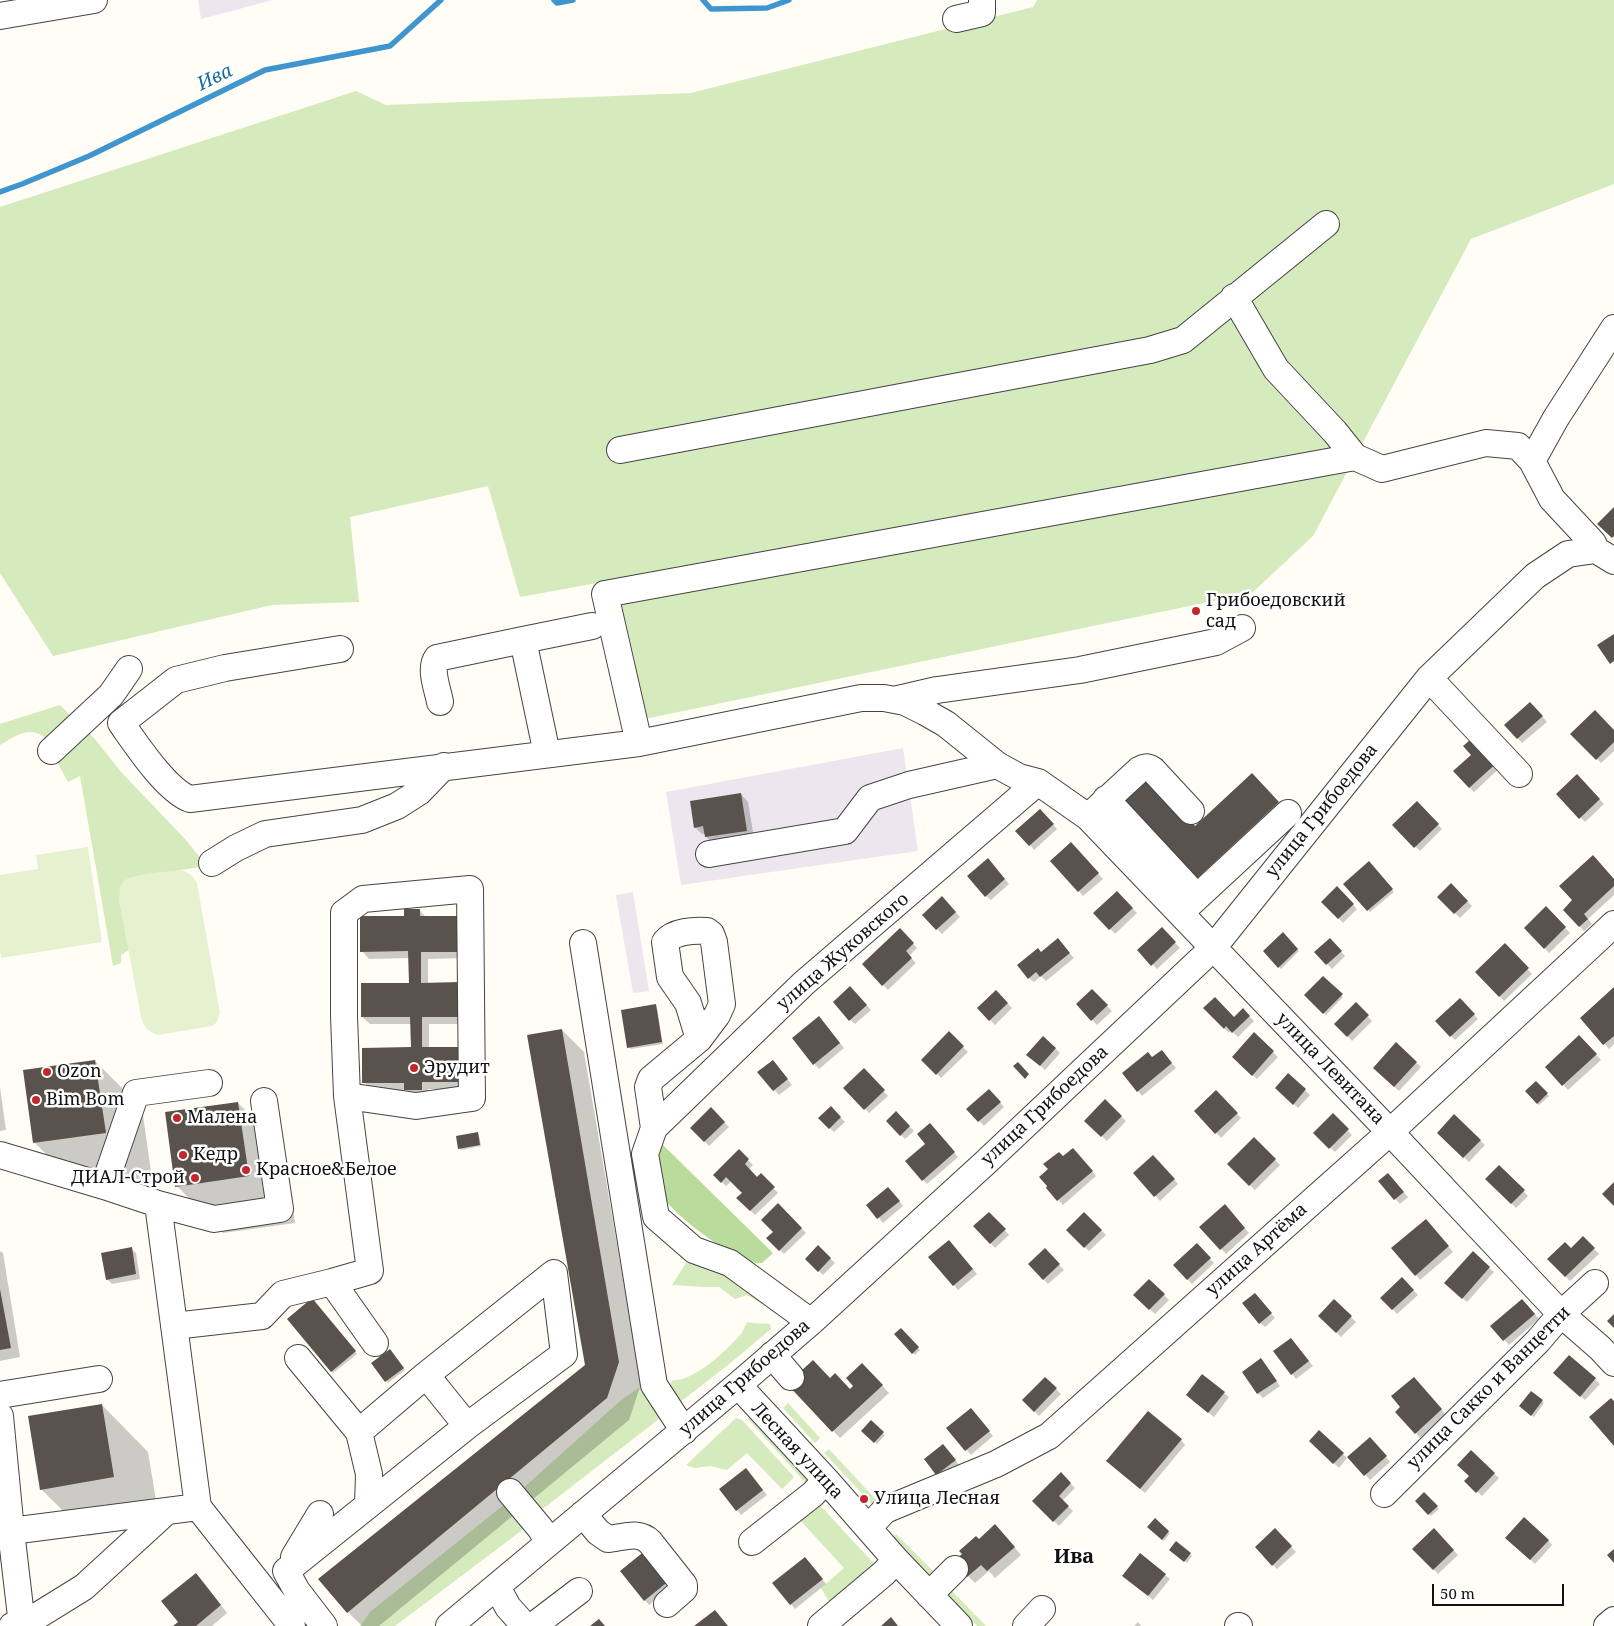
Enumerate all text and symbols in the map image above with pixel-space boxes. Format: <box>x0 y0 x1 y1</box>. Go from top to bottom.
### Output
water label: Ива <box>194 60 236 96</box>
place label: Грибоедовский сад <box>1206 590 1346 632</box>
marker: Грибоедовский сад <box>1190 605 1202 617</box>
street label: улица Грибоедова <box>1261 740 1383 882</box>
street label: улица Жуковского <box>773 889 913 1015</box>
street label: улица Левитана <box>1271 1009 1389 1129</box>
street label: улица Грибоедова <box>977 1041 1113 1171</box>
place label: Эрудит <box>424 1057 490 1079</box>
place label: Ozon <box>57 1061 102 1083</box>
marker: Эрудит <box>408 1062 420 1074</box>
marker: Ozon <box>41 1066 53 1078</box>
place label: Bim Bom <box>46 1089 124 1111</box>
marker: Bim Bom <box>30 1094 42 1106</box>
place label: Малена <box>187 1107 257 1129</box>
marker: Малена <box>171 1112 183 1124</box>
place label: Кедр <box>193 1144 238 1166</box>
marker: Кедр <box>177 1149 189 1161</box>
place label: Красное&Белое <box>256 1159 397 1181</box>
marker: Красное&Белое <box>240 1164 252 1176</box>
place label: ДИАЛ-Строй <box>71 1167 185 1189</box>
marker: ДИАЛ-Строй <box>189 1172 201 1184</box>
street label: улица Артёма <box>1202 1199 1312 1301</box>
street label: улица Сакко и Ванцетти <box>1403 1302 1575 1474</box>
street label: улица Грибоедова <box>675 1315 815 1441</box>
street label: Лесная улица <box>747 1398 847 1504</box>
place label: Улица Лесная <box>874 1488 1000 1510</box>
marker: Улица Лесная <box>858 1493 870 1505</box>
district label: Ива <box>1054 1545 1094 1569</box>
scale bar <box>1434 1574 1566 1606</box>
text: 50 m <box>1440 1583 1475 1603</box>

